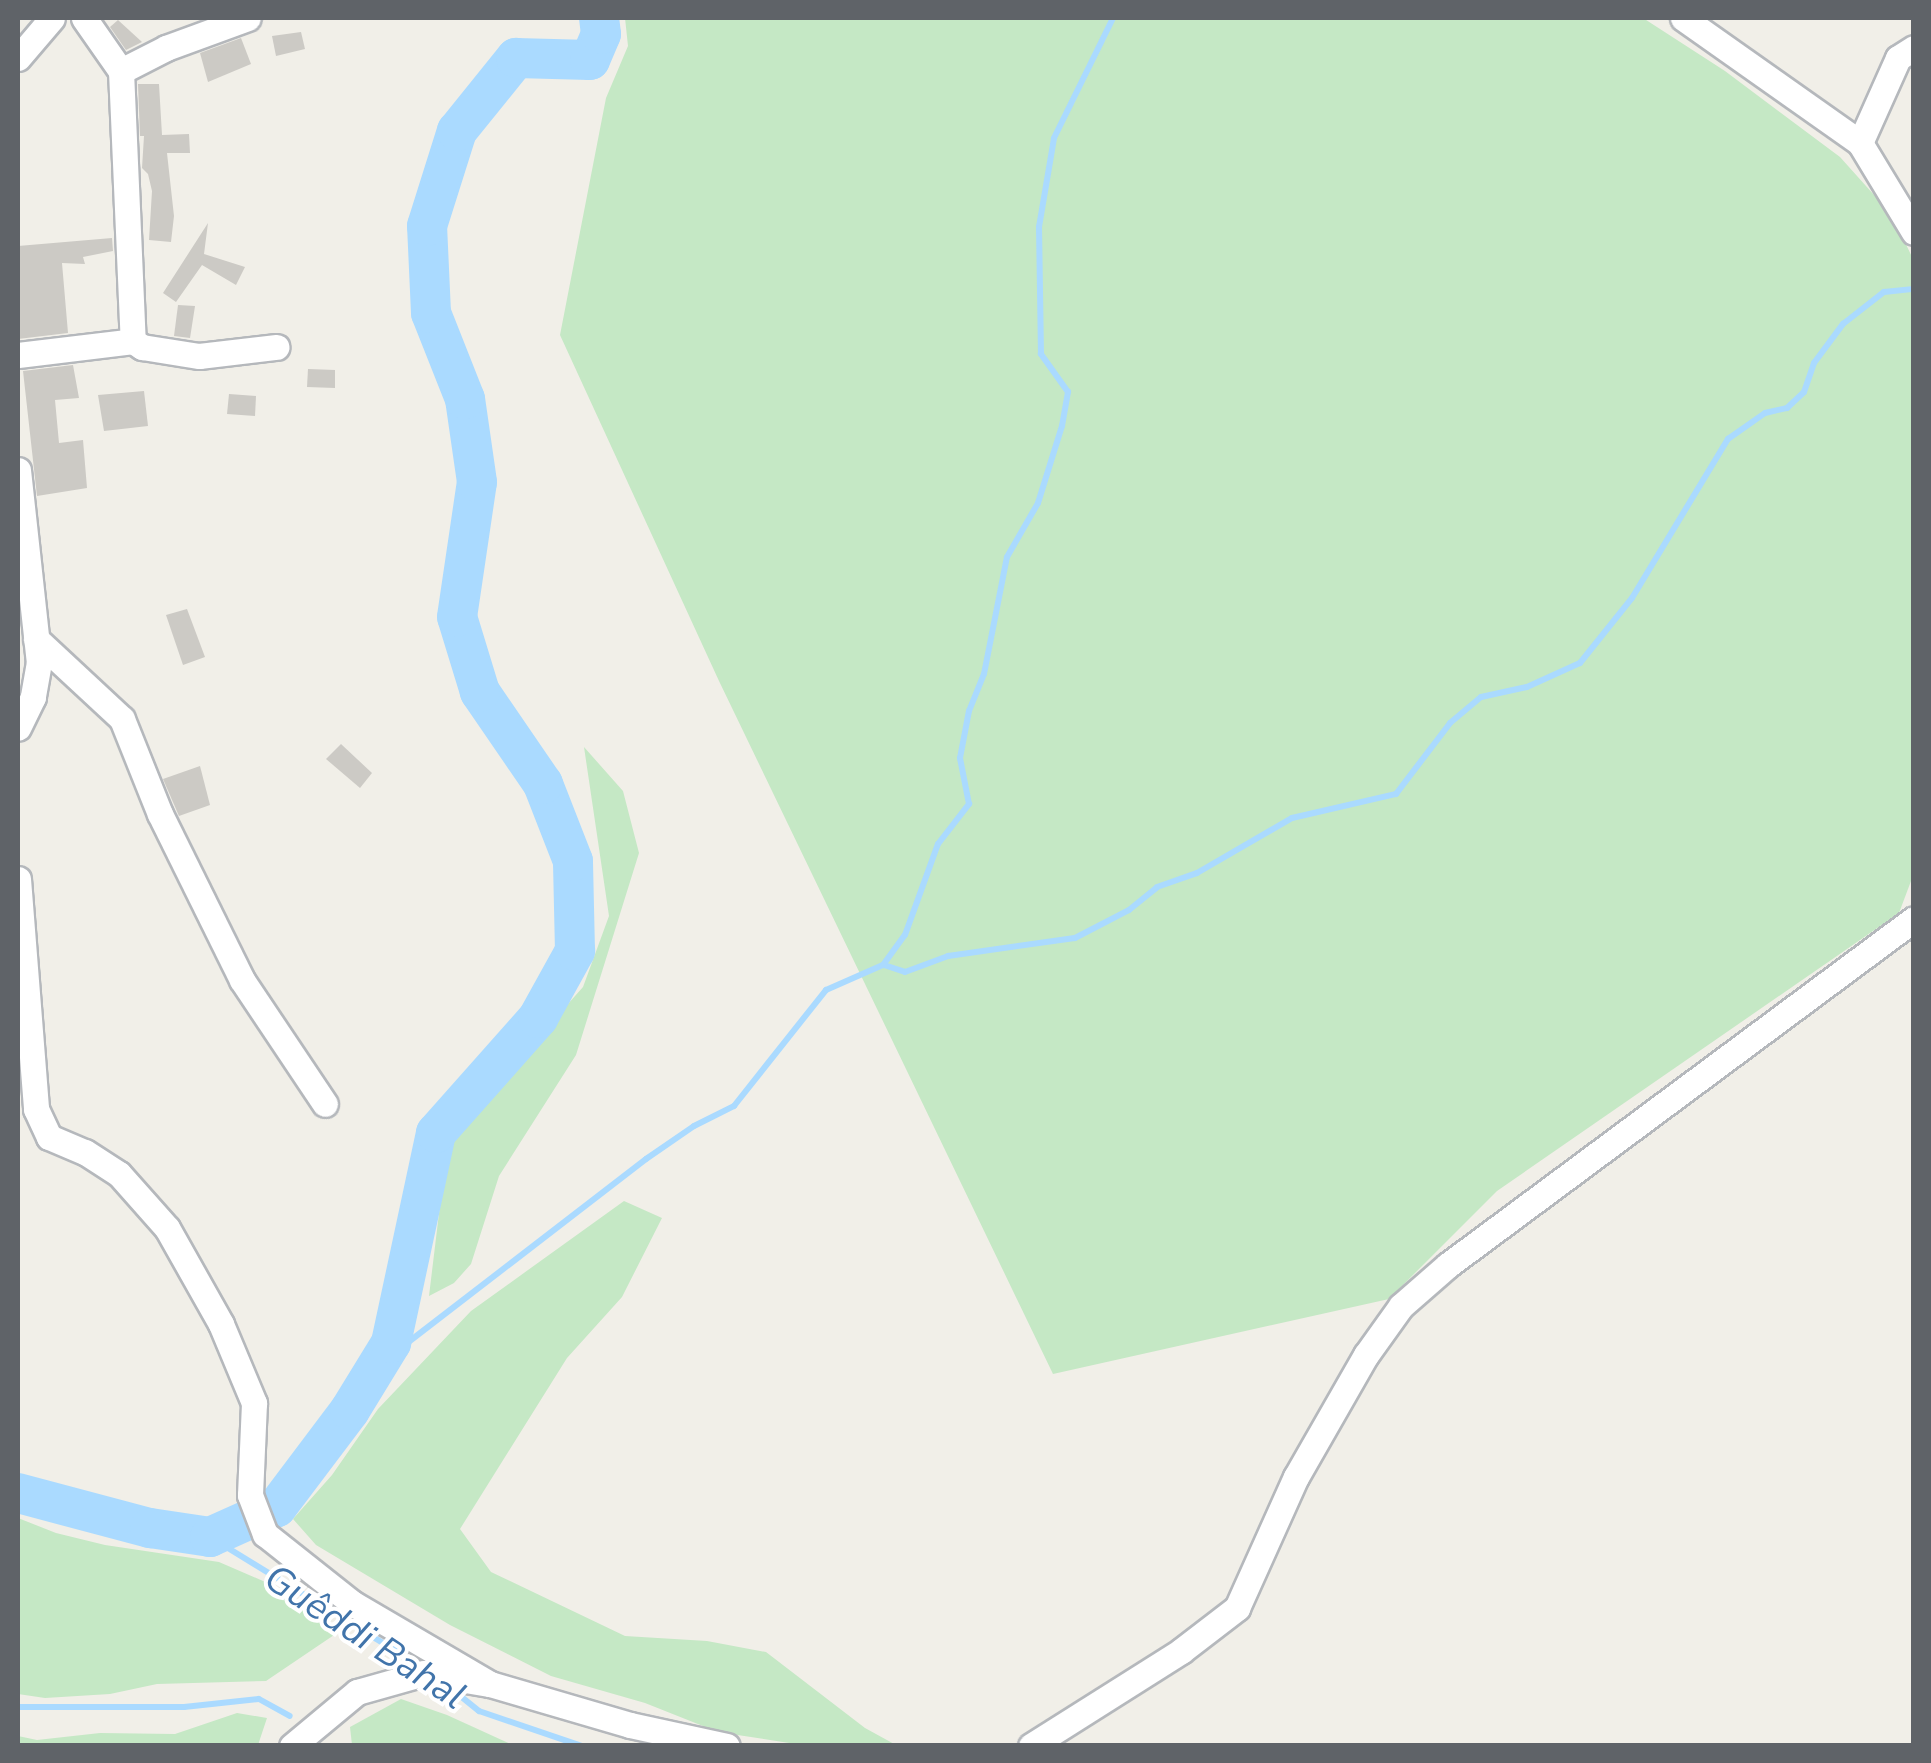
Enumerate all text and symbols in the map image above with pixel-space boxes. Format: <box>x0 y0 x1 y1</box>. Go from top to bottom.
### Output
water label: Guêddi Bahal <box>256 1555 474 1719</box>

